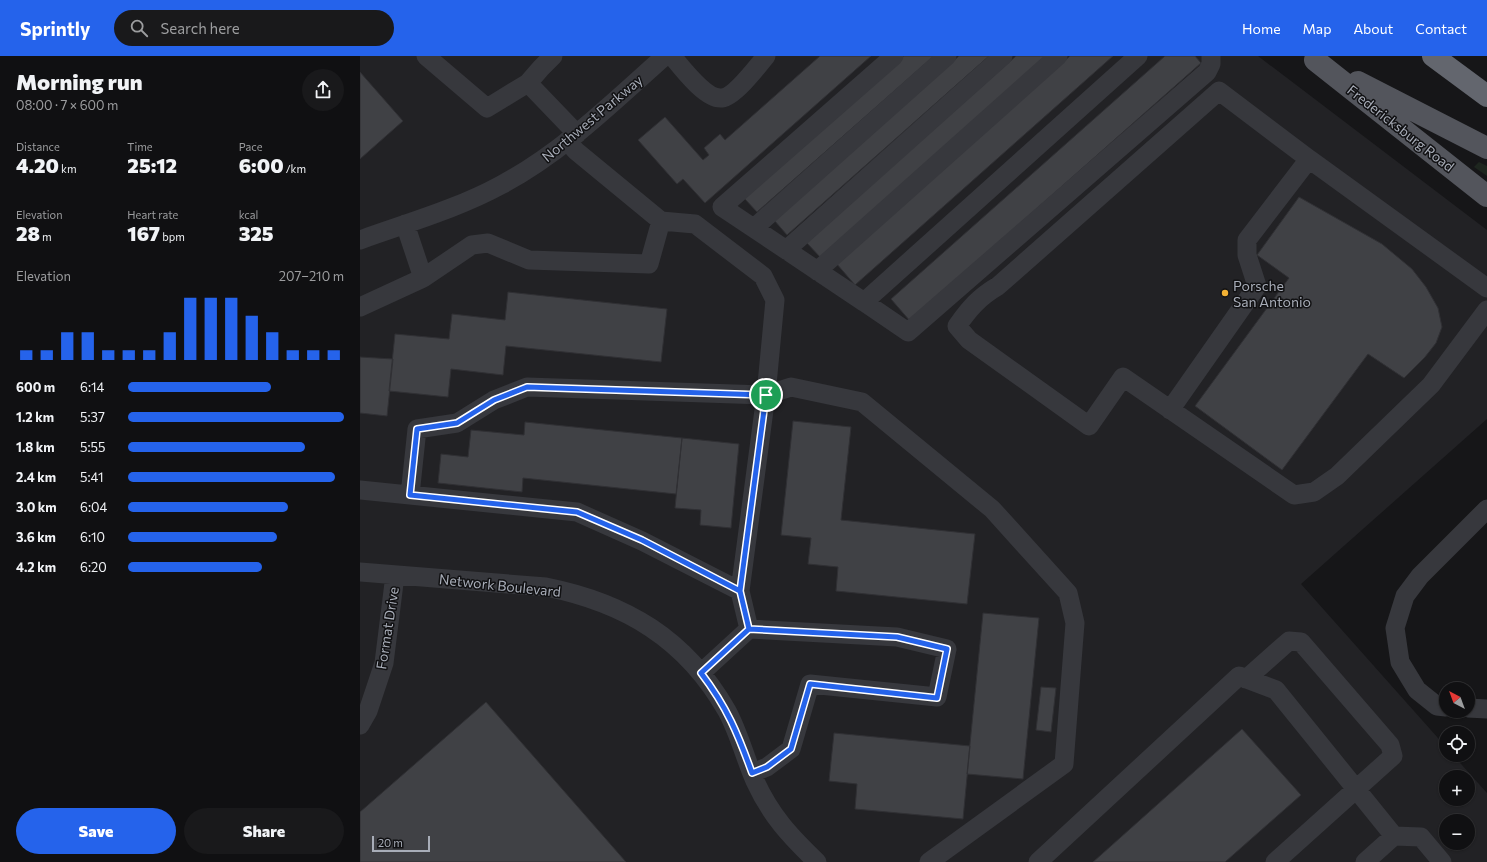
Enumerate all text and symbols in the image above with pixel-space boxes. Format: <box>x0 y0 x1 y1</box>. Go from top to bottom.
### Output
search box <box>114 10 394 46</box>
text: Sprintly <box>20 17 90 40</box>
icon: search <box>128 17 150 39</box>
text: Search here <box>160 19 240 37</box>
text: Home <box>1242 20 1281 37</box>
text: Map <box>1303 20 1331 37</box>
text: About <box>1353 20 1393 37</box>
text: Contact <box>1415 20 1467 37</box>
text: Morning run <box>16 68 143 95</box>
button: share <box>302 69 344 111</box>
street label: Northwest Parkway <box>538 71 646 165</box>
street label: Fredericksburg Road <box>1344 81 1458 175</box>
text: 08:00 · 7 × 600 m <box>16 97 118 113</box>
text: Distance <box>16 140 60 153</box>
text: Time <box>127 140 153 153</box>
text: Pace <box>239 140 263 153</box>
text: 4.20 <box>16 153 59 177</box>
text: 25:12 <box>127 153 177 177</box>
text: 6:00 <box>239 153 284 177</box>
text: km <box>59 162 76 175</box>
text: /km <box>284 162 306 175</box>
text: Elevation <box>16 208 62 221</box>
text: Heart rate <box>127 208 178 221</box>
text: kcal <box>239 208 258 221</box>
text: 28 <box>16 221 40 245</box>
text: 167 <box>127 221 160 245</box>
text: 325 <box>239 221 274 245</box>
text: m <box>40 230 52 243</box>
text: bpm <box>160 230 185 243</box>
text: Elevation <box>16 268 71 284</box>
text: 207–210 m <box>279 268 344 284</box>
place label: Porsche San Antonio <box>1233 277 1311 310</box>
marker: Porsche San Antonio <box>1220 288 1230 298</box>
pin <box>749 378 783 412</box>
text: 600 m <box>16 379 55 395</box>
text: 6:14 <box>80 379 104 395</box>
icon: arrive <box>755 384 777 406</box>
text: 1.2 km <box>16 409 54 425</box>
text: 5:37 <box>80 409 105 425</box>
text: 1.8 km <box>16 439 54 455</box>
text: 5:55 <box>80 439 105 455</box>
text: 2.4 km <box>16 469 56 485</box>
text: 5:41 <box>80 469 104 485</box>
text: 3.0 km <box>16 499 57 515</box>
text: 6:04 <box>80 499 107 515</box>
text: 3.6 km <box>16 529 56 545</box>
text: 6:10 <box>80 529 105 545</box>
text: 4.2 km <box>16 559 56 575</box>
text: 6:20 <box>80 559 107 575</box>
street label: Network Boulevard <box>438 570 562 600</box>
street label: Format Drive <box>372 585 402 671</box>
north arrow <box>1439 682 1475 718</box>
map controls <box>1439 682 1475 850</box>
button: locate <box>1439 726 1475 762</box>
button: + <box>1439 770 1475 806</box>
button: Save <box>16 808 176 854</box>
button: Share <box>184 808 344 854</box>
button: − <box>1439 814 1475 850</box>
scale bar <box>372 834 430 853</box>
text: 20 m <box>378 836 403 849</box>

